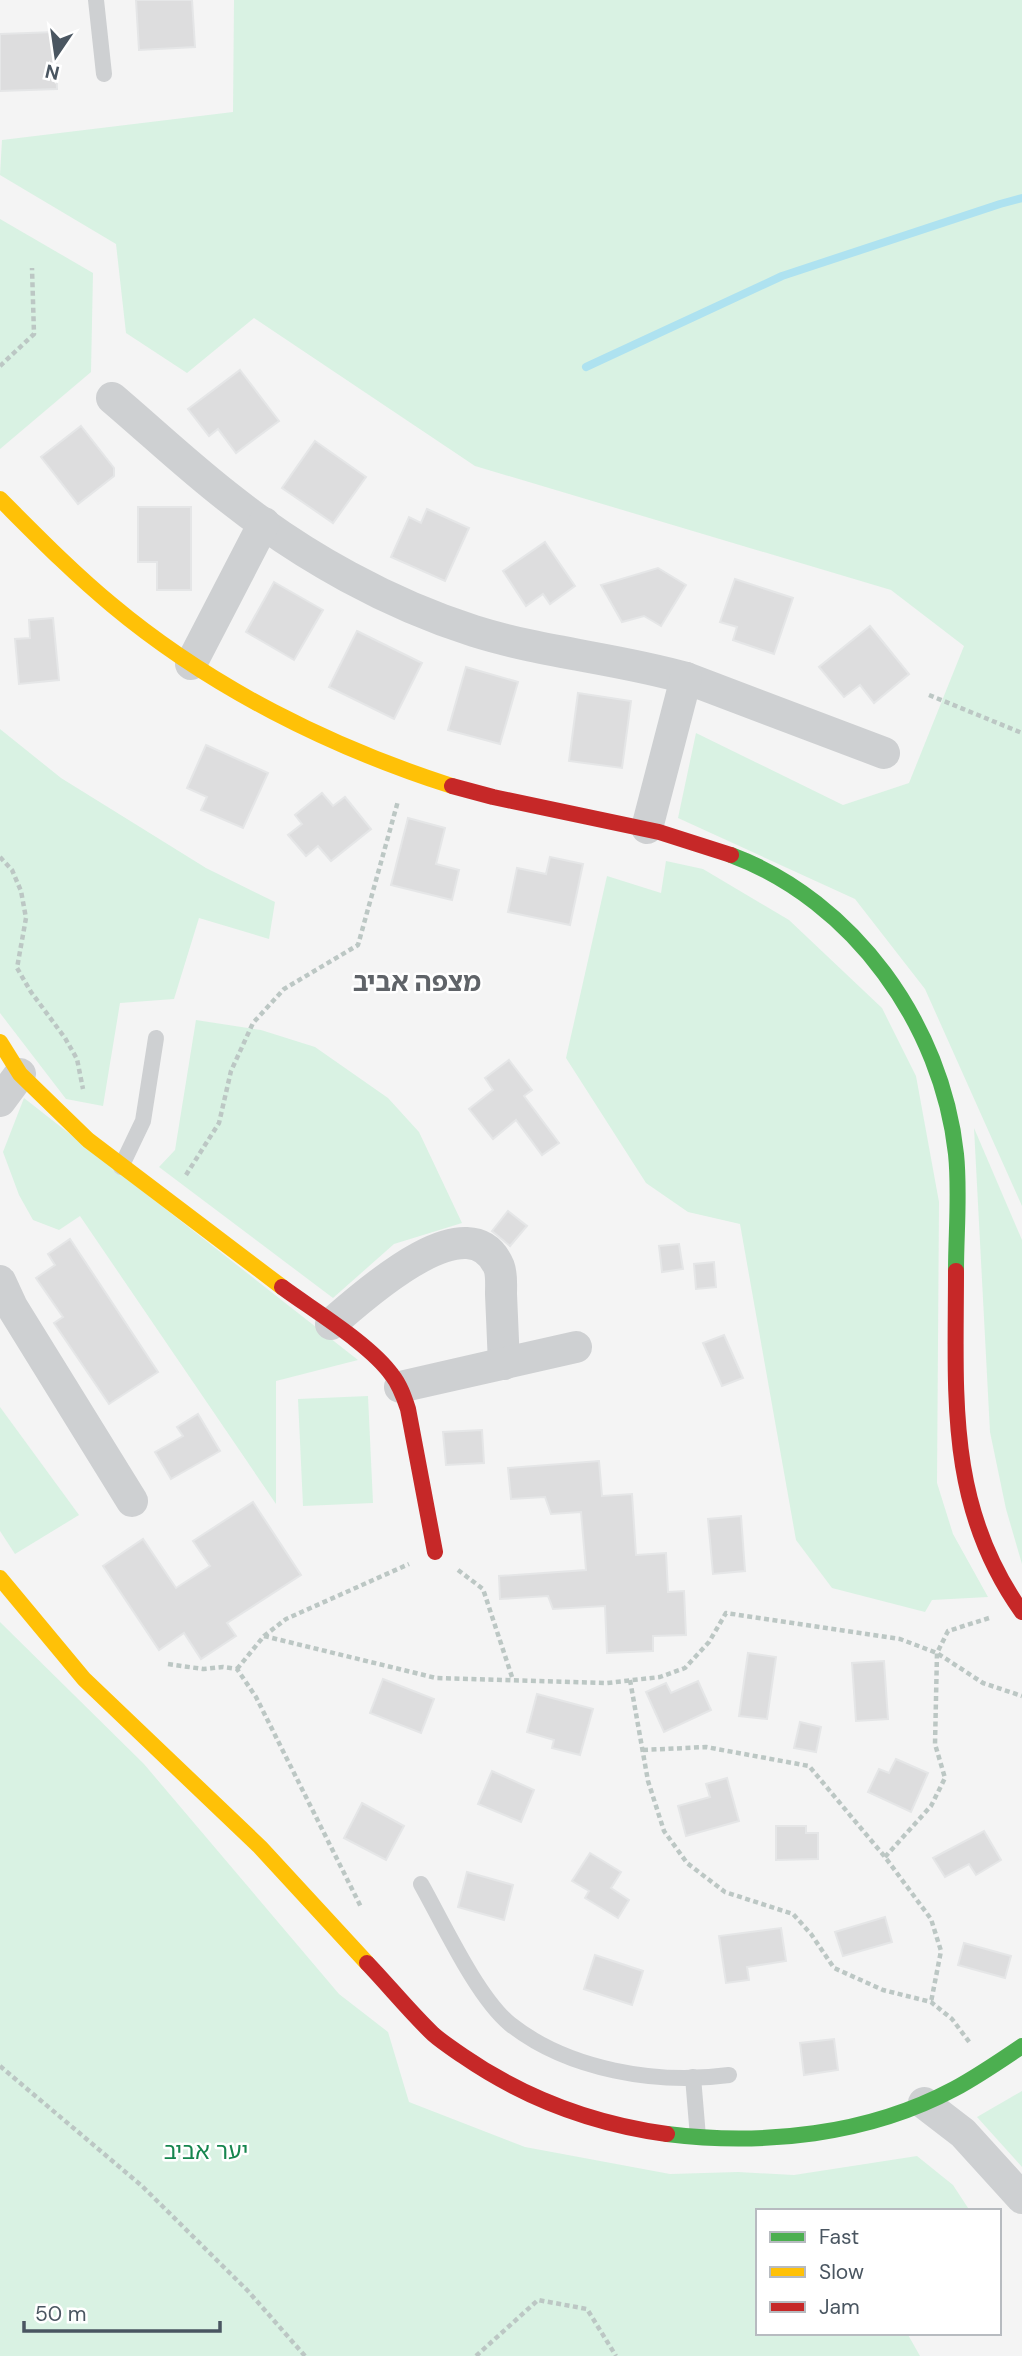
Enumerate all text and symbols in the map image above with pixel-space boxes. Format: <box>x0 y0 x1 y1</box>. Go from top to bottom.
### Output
north arrow <box>21 21 91 91</box>
text: N <box>43 58 62 86</box>
district label: מצפה אביב <box>353 965 481 999</box>
park label: יער אביב <box>164 2136 248 2166</box>
legend <box>756 2209 1001 2335</box>
text: Fast <box>819 2223 859 2251</box>
text: Slow <box>819 2258 864 2286</box>
scale bar <box>24 2290 220 2334</box>
text: Jam <box>819 2293 860 2321</box>
text: 50 m <box>35 2300 86 2328</box>

